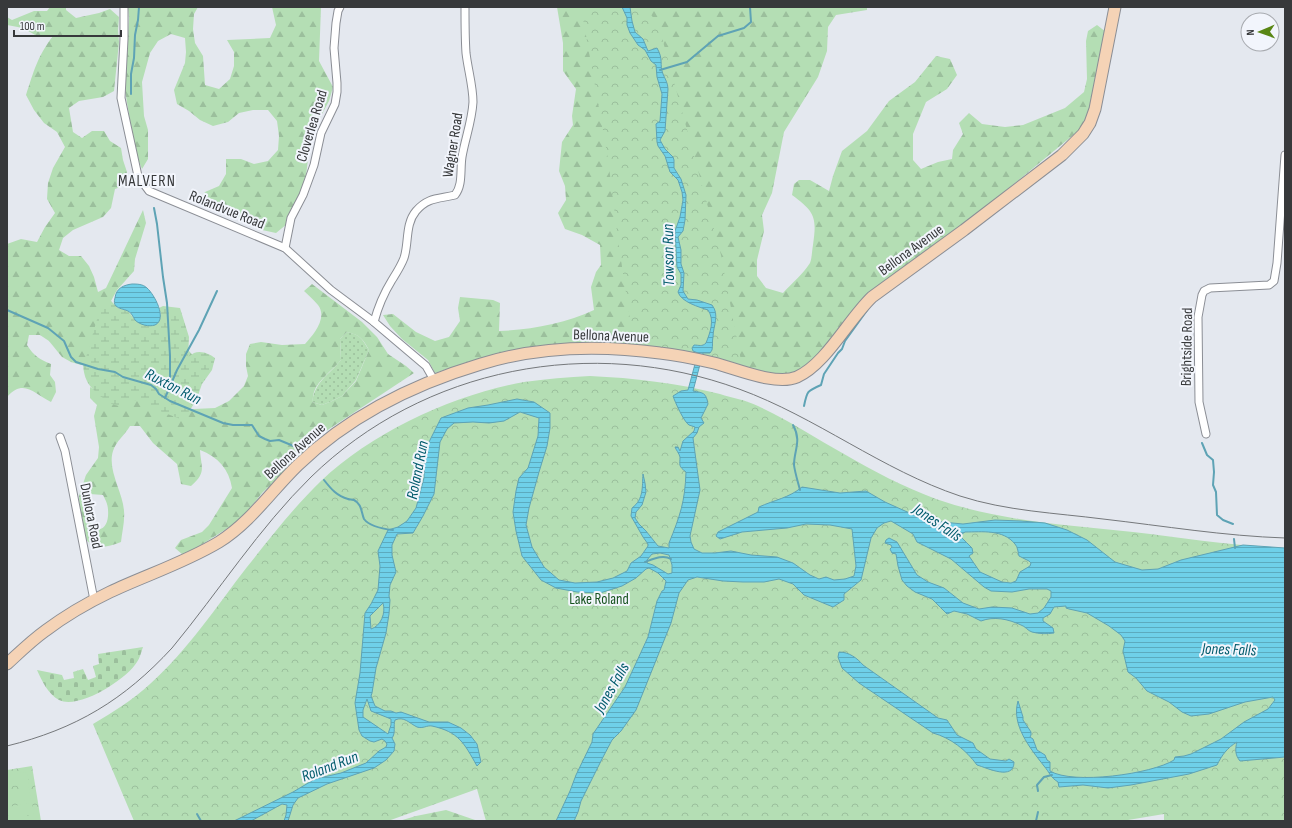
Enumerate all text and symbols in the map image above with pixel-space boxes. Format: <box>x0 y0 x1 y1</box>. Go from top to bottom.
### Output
scale bar <box>14 12 121 38</box>
north arrow <box>1240 12 1280 52</box>
text: 100 m <box>20 19 45 34</box>
text: N <box>1244 29 1257 35</box>
street label: Cloverlea Road <box>292 88 332 164</box>
street label: Wagner Road <box>439 111 467 179</box>
district label: MALVERN <box>118 172 176 191</box>
street label: Rolandvue Road <box>186 186 268 234</box>
street label: Bellona Avenue <box>875 220 947 280</box>
water label: Towson Run <box>659 223 679 286</box>
street label: Brightside Road <box>1177 308 1197 386</box>
street label: Bellona Avenue <box>573 325 649 347</box>
water label: Ruxton Run <box>142 365 205 409</box>
street label: Bellona Avenue <box>260 419 330 483</box>
water label: Roland Run <box>403 439 433 501</box>
street label: Dunlora Road <box>75 482 107 550</box>
water label: Jones Falls <box>908 499 965 546</box>
park label: Lake Roland <box>569 590 629 609</box>
water label: Jones Falls <box>1200 640 1257 660</box>
water label: Jones Falls <box>590 659 634 717</box>
water label: Roland Run <box>299 747 361 786</box>

